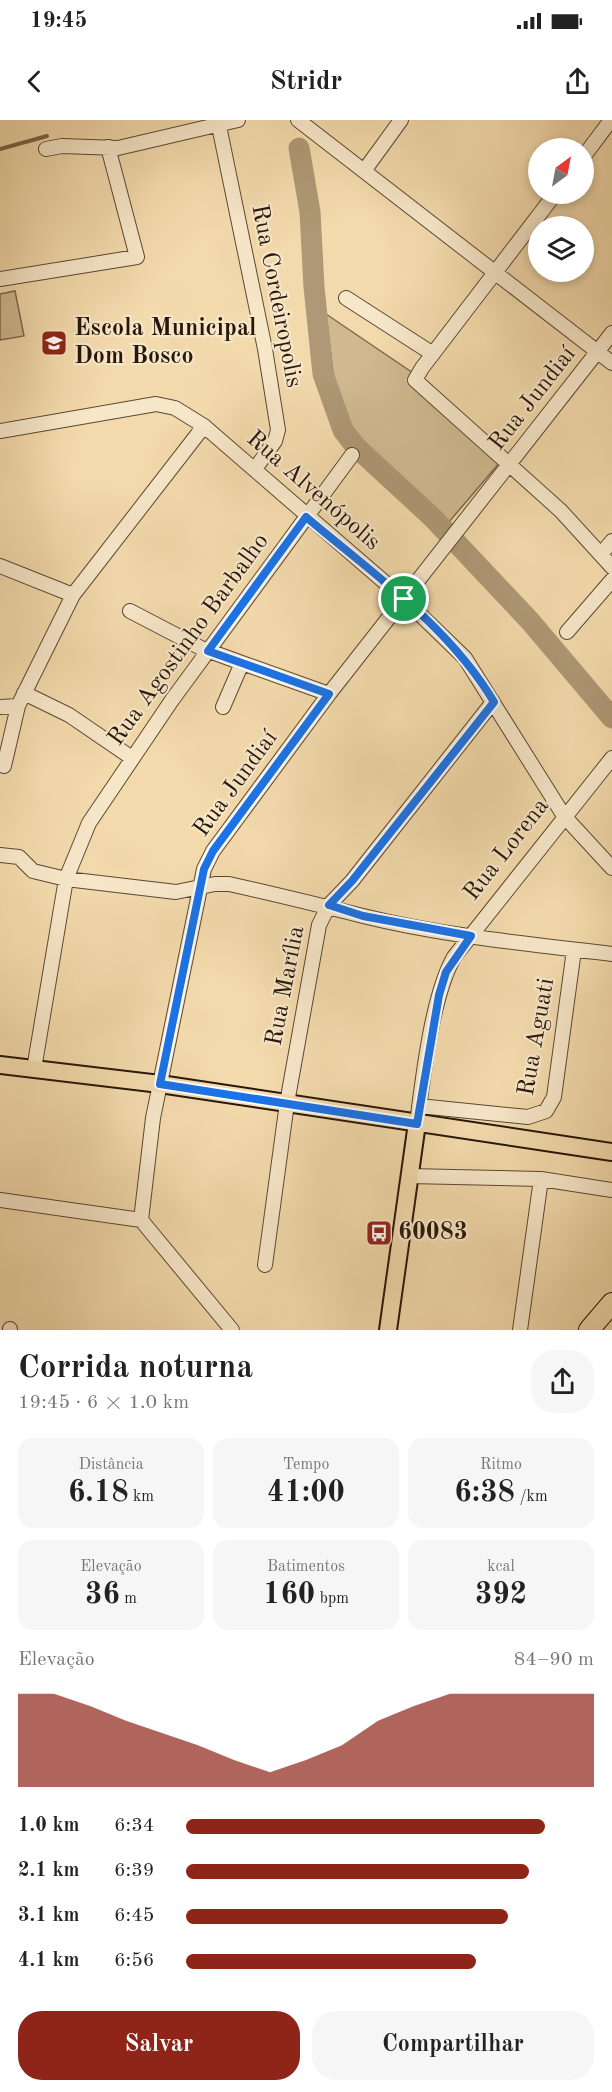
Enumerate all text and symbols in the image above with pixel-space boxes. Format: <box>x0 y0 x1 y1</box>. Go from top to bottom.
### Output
text: 19:45 <box>30 10 87 32</box>
icon: back <box>18 65 51 98</box>
icon: share <box>561 65 594 98</box>
text: Stridr <box>270 68 342 95</box>
north arrow <box>528 138 594 204</box>
map controls <box>528 138 594 282</box>
street label: Rua Cordeiropolis <box>246 202 306 390</box>
button: layers <box>528 216 594 282</box>
place label: Escola Municipal Dom Bosco <box>74 317 257 369</box>
school or university icon: Escola Municipal Dom Bosco <box>39 328 69 358</box>
street label: Rua Jundiaí <box>485 342 581 456</box>
street label: Rua Alvenópolis <box>242 427 384 555</box>
street label: Rua Agostinho Barbalho <box>104 530 274 750</box>
pin <box>378 573 429 624</box>
icon: arrive <box>387 582 420 615</box>
street label: Rua Jundiaí <box>190 726 283 841</box>
street label: Rua Lorena <box>460 794 554 906</box>
street label: Rua Marília <box>263 924 309 1048</box>
street label: Rua Aguati <box>515 976 559 1098</box>
bus stop icon: 60083 <box>364 1218 394 1248</box>
place label: 60083 <box>398 1221 468 1245</box>
button: share <box>531 1350 594 1413</box>
text: Corrida noturna <box>18 1352 253 1385</box>
text: 19:45 · 6 × 1.0 km <box>18 1393 189 1413</box>
text: Distância <box>78 1457 144 1473</box>
text: Tempo <box>283 1457 329 1473</box>
text: Ritmo <box>480 1457 522 1473</box>
text: 6.18 <box>68 1478 129 1508</box>
text: 41:00 <box>267 1478 345 1508</box>
text: 6:38 <box>454 1478 515 1508</box>
text: km <box>129 1489 154 1505</box>
text: /km <box>515 1489 548 1505</box>
text: Elevação <box>80 1559 142 1575</box>
text: Batimentos <box>267 1559 345 1575</box>
text: kcal <box>487 1559 515 1575</box>
text: 36 <box>85 1580 120 1610</box>
text: 160 <box>263 1580 315 1610</box>
text: 392 <box>475 1580 527 1610</box>
text: m <box>120 1591 137 1607</box>
text: bpm <box>315 1591 349 1607</box>
text: Elevação <box>18 1650 95 1670</box>
text: 84–90 m <box>514 1650 594 1670</box>
text: 1.0 km <box>18 1816 80 1836</box>
text: 6:34 <box>114 1816 154 1836</box>
text: 2.1 km <box>18 1861 80 1881</box>
text: 6:39 <box>114 1861 154 1881</box>
text: 3.1 km <box>18 1906 80 1926</box>
text: 6:45 <box>114 1906 154 1926</box>
text: 4.1 km <box>18 1951 80 1971</box>
text: 6:56 <box>114 1951 154 1971</box>
button: Salvar <box>18 2011 300 2080</box>
button: Compartilhar <box>312 2011 594 2080</box>

